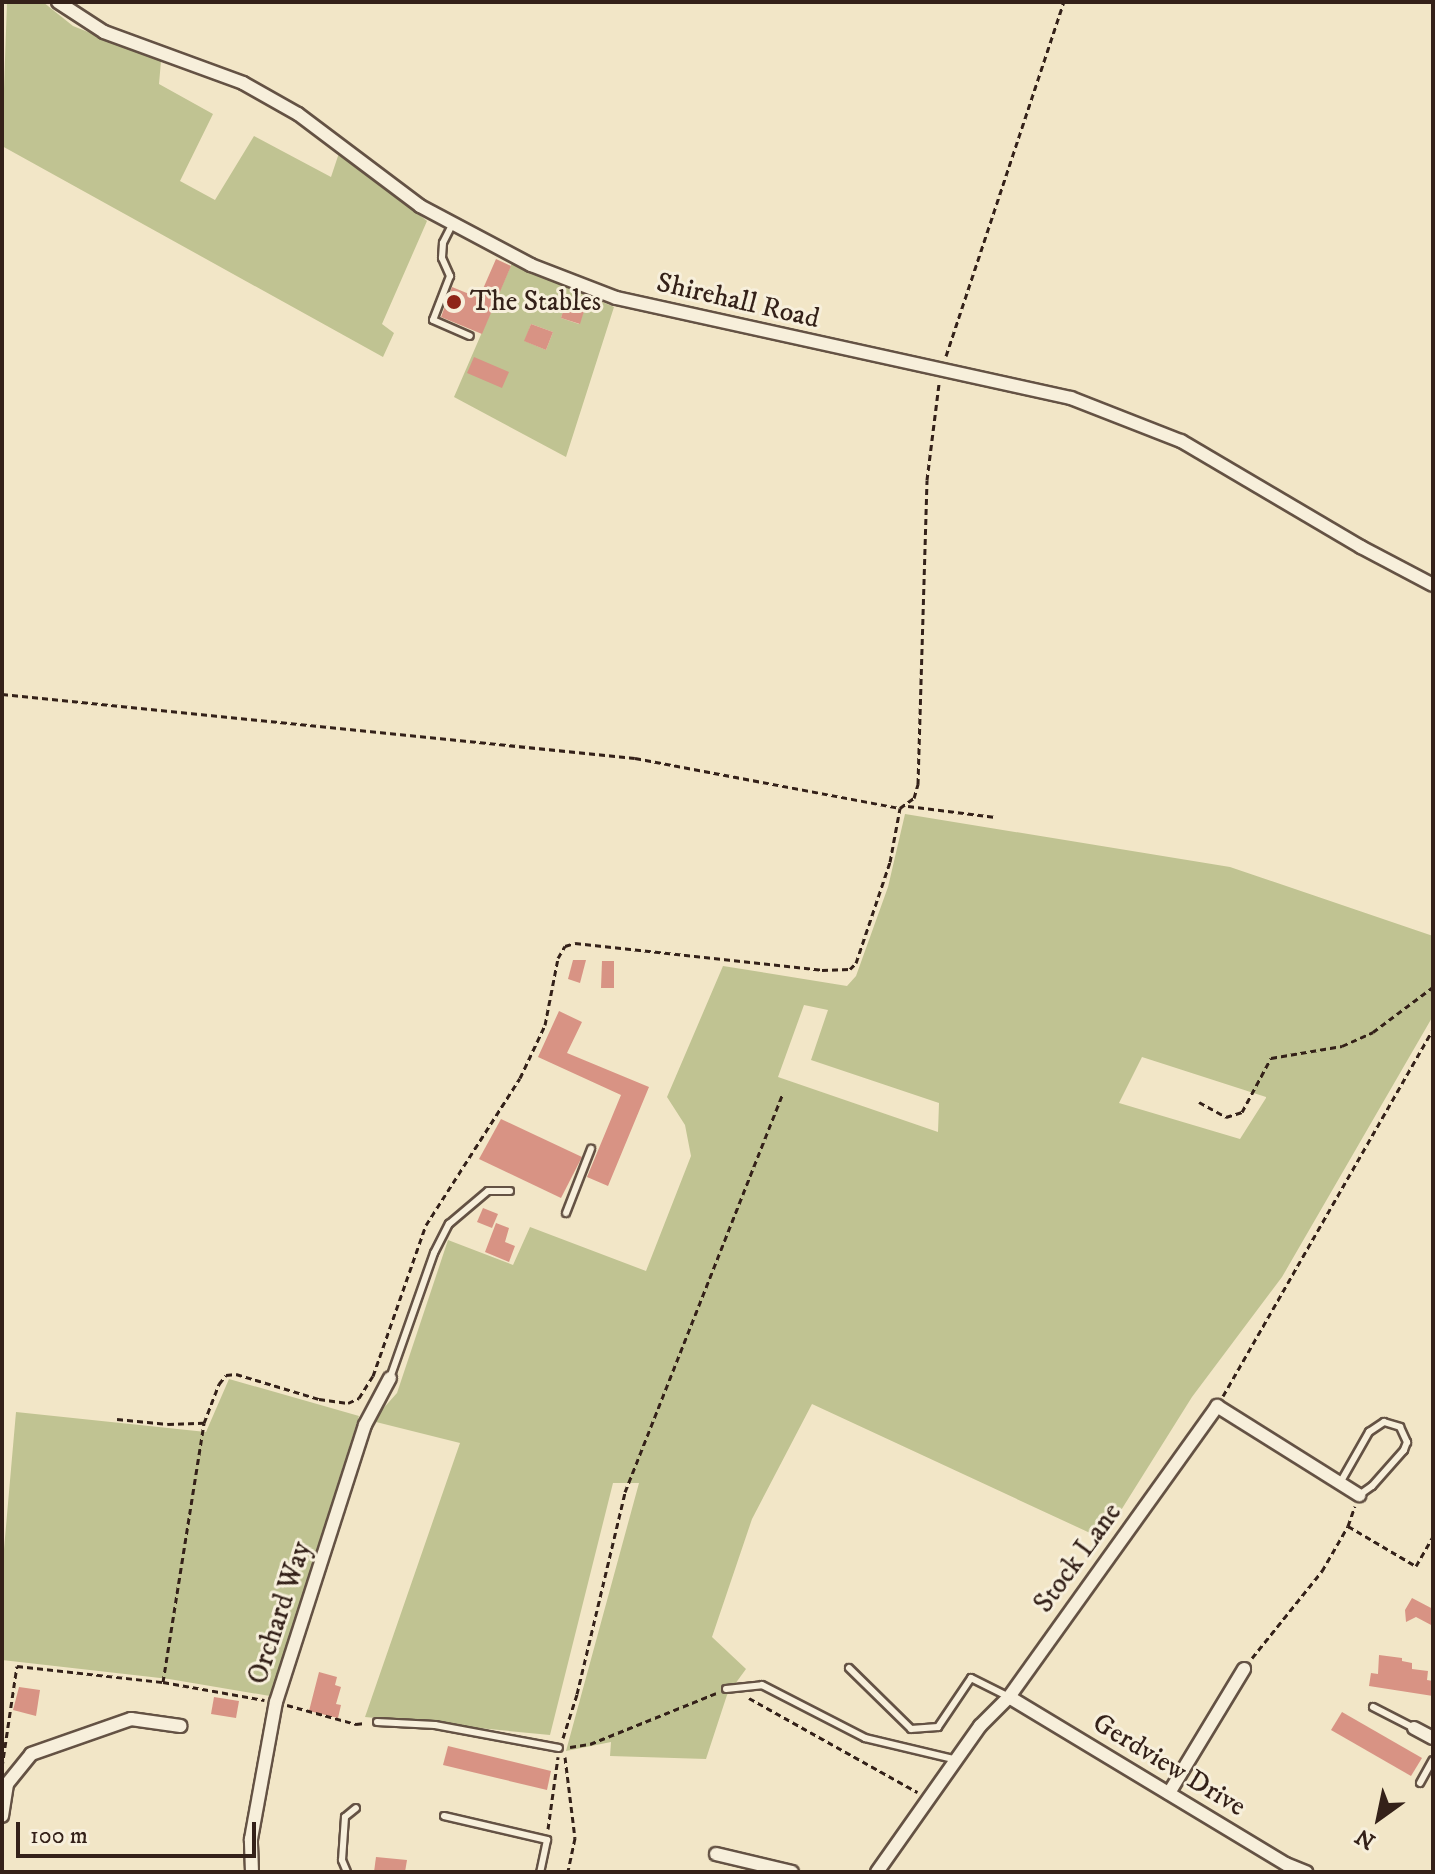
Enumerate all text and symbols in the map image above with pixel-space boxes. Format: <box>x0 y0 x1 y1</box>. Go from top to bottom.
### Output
street label: Shirehall Road <box>653 266 823 336</box>
place label: The Stables <box>470 285 601 319</box>
marker: The Stables <box>445 293 463 311</box>
street label: Stock Lane <box>1027 1497 1129 1619</box>
street label: Orchard Way <box>241 1537 319 1689</box>
street label: Gerdview Drive <box>1086 1706 1252 1824</box>
north arrow <box>1339 1778 1419 1858</box>
scale bar <box>20 1806 260 1856</box>
text: 100 m <box>30 1821 88 1851</box>
text: N <box>1351 1822 1381 1855</box>

